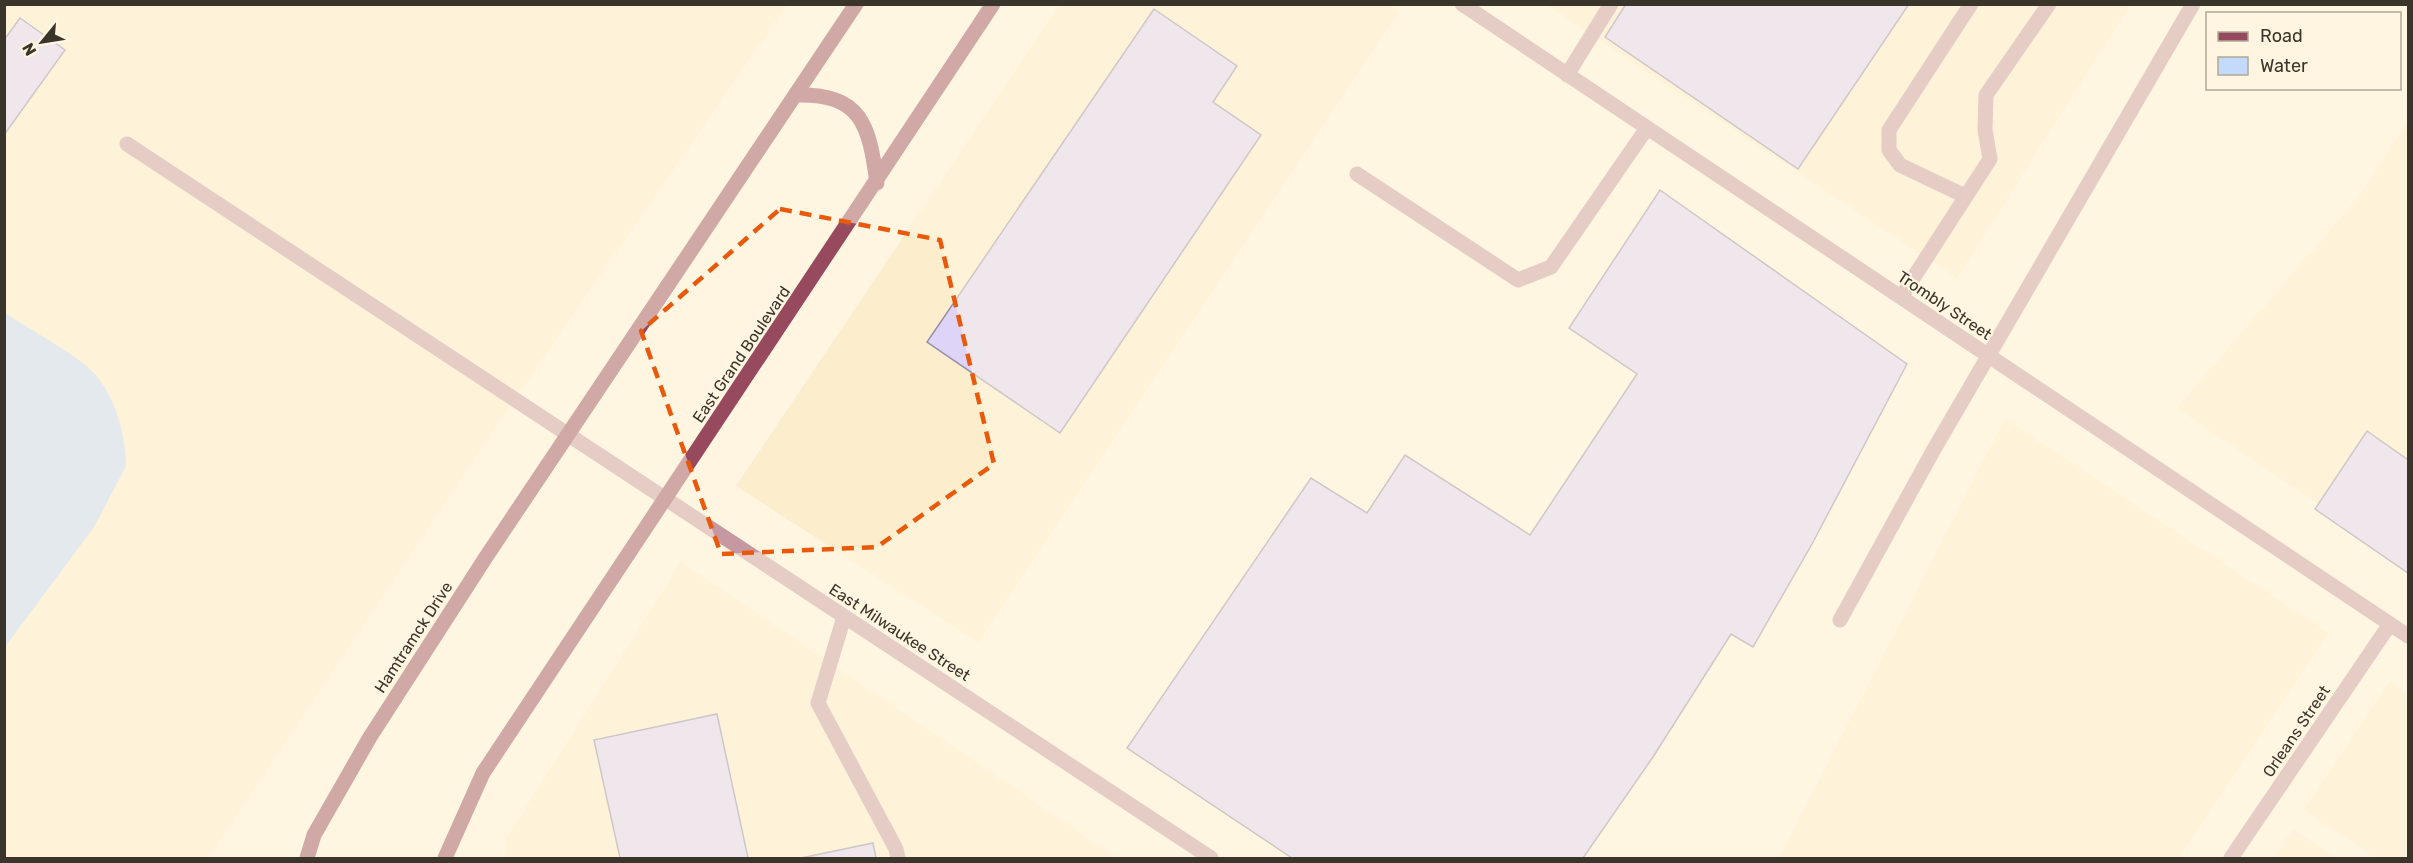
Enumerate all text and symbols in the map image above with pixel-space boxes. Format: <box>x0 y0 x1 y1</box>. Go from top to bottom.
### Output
north arrow <box>12 12 72 72</box>
legend <box>2206 12 2401 90</box>
text: Road <box>2260 25 2303 47</box>
text: N <box>18 40 41 59</box>
text: Water <box>2260 55 2308 77</box>
street label: Trombly Street <box>1894 267 1995 344</box>
street label: East Grand Boulevard <box>689 282 794 426</box>
street label: Hamtramck Drive <box>370 578 457 697</box>
street label: East Milwaukee Street <box>826 580 974 685</box>
street label: Orleans Street <box>2259 682 2334 781</box>

